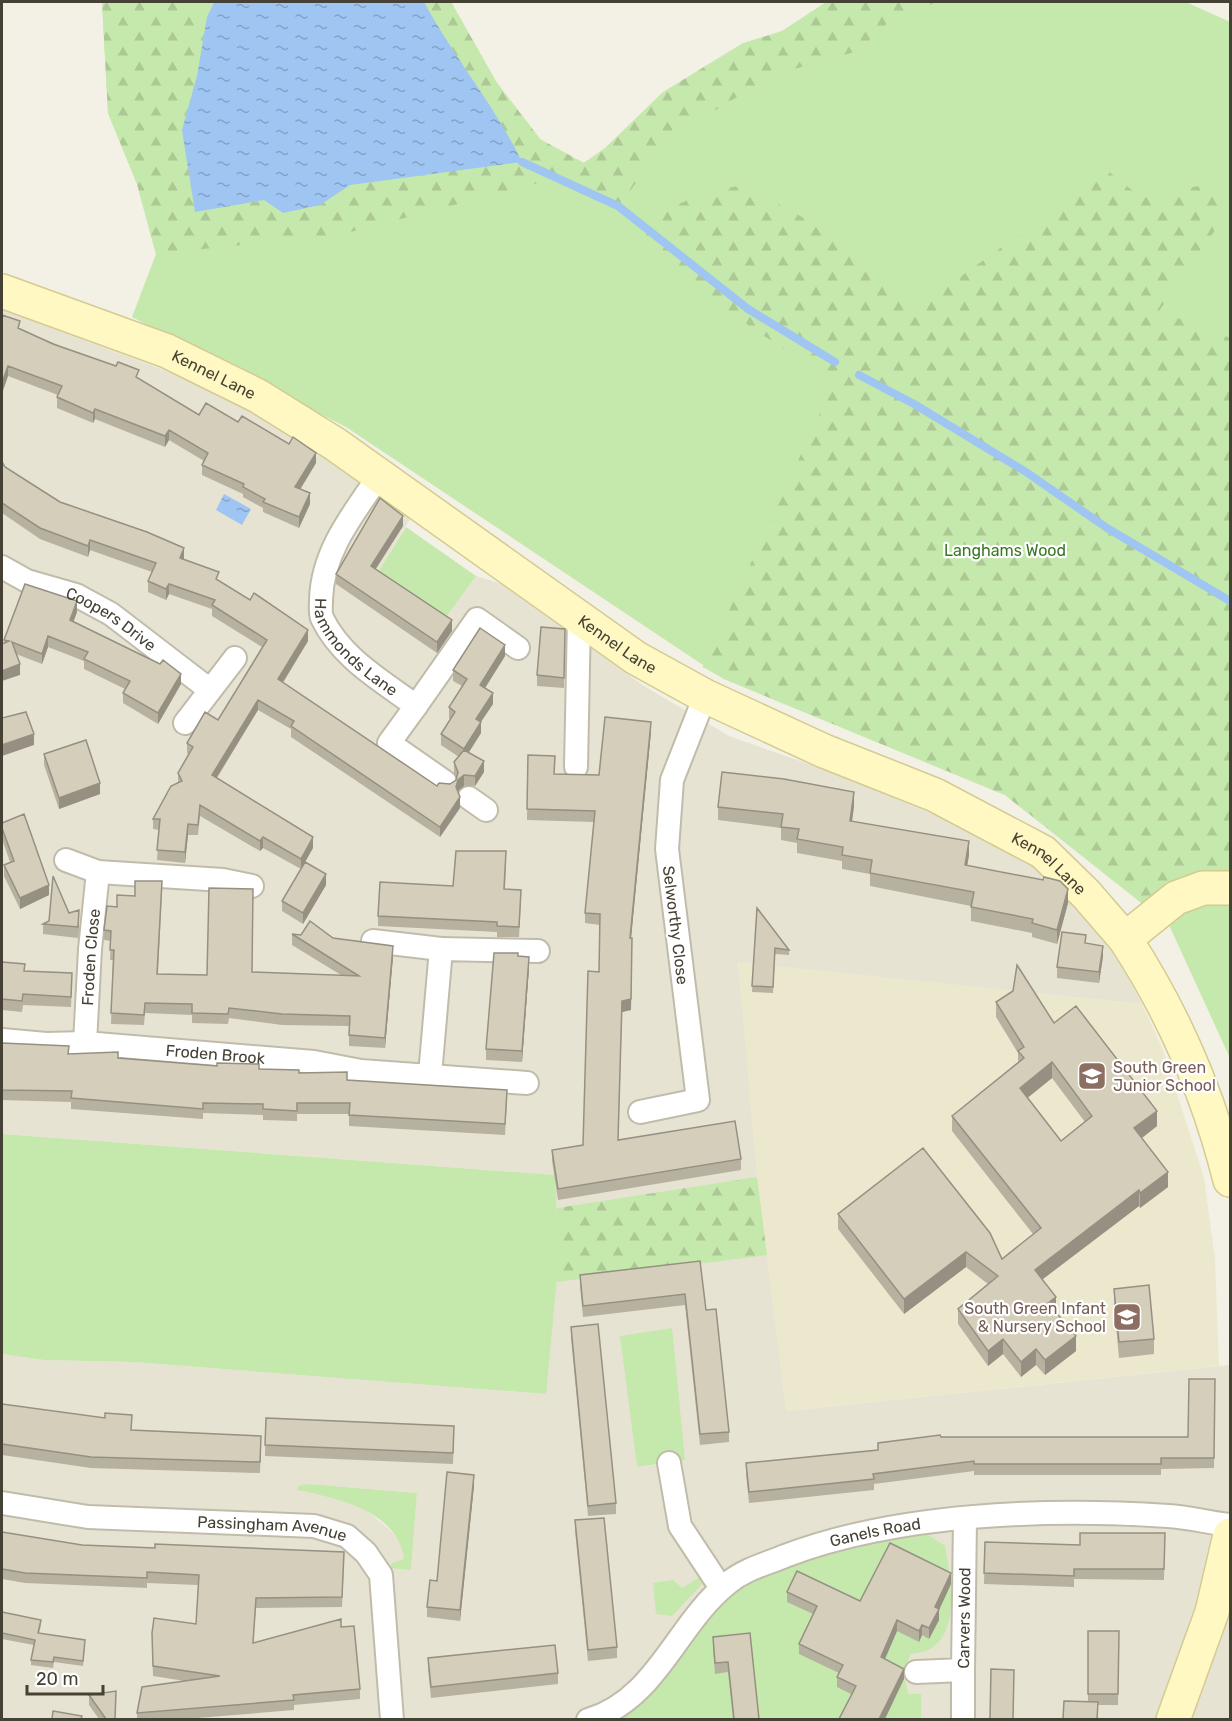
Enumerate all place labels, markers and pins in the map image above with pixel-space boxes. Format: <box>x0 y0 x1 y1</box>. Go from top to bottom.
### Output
place label: South Green Junior School <box>1113 1058 1216 1095</box>
school or university icon: South Green Junior School <box>1076 1060 1108 1092</box>
place label: South Green Infant & Nursery School <box>964 1299 1106 1336</box>
school or university icon: South Green Infant & Nursery School <box>1111 1301 1143 1333</box>

